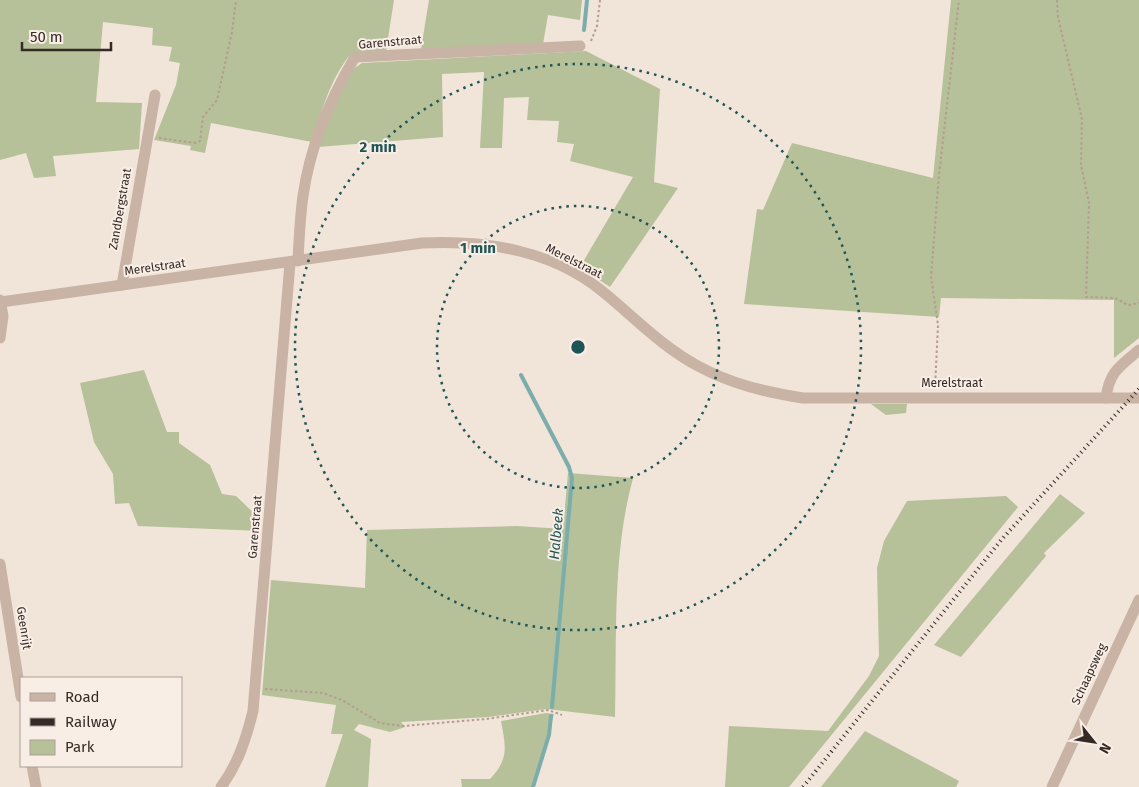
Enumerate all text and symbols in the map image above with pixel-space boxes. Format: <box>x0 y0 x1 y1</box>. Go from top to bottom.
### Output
scale bar <box>22 20 111 52</box>
text: 50 m <box>30 28 63 46</box>
street label: Garenstraat <box>358 32 423 52</box>
text: 2 min <box>360 138 396 156</box>
street label: Zandbergstraat <box>106 166 134 251</box>
text: 1 min <box>460 239 496 257</box>
street label: Merelstraat <box>543 241 605 282</box>
street label: Merelstraat <box>123 256 187 278</box>
centre of rings <box>569 338 587 356</box>
street label: Merelstraat <box>921 376 984 390</box>
street label: Garenstraat <box>245 494 265 559</box>
water label: Halbeek <box>546 507 567 560</box>
street label: Geenrijt <box>14 605 34 651</box>
street label: Schaapsweg <box>1069 640 1110 707</box>
legend <box>20 677 182 767</box>
text: Road <box>65 688 100 706</box>
text: Railway <box>65 713 117 731</box>
north arrow <box>1069 717 1119 767</box>
text: Park <box>65 738 95 756</box>
text: N <box>1095 740 1115 757</box>

